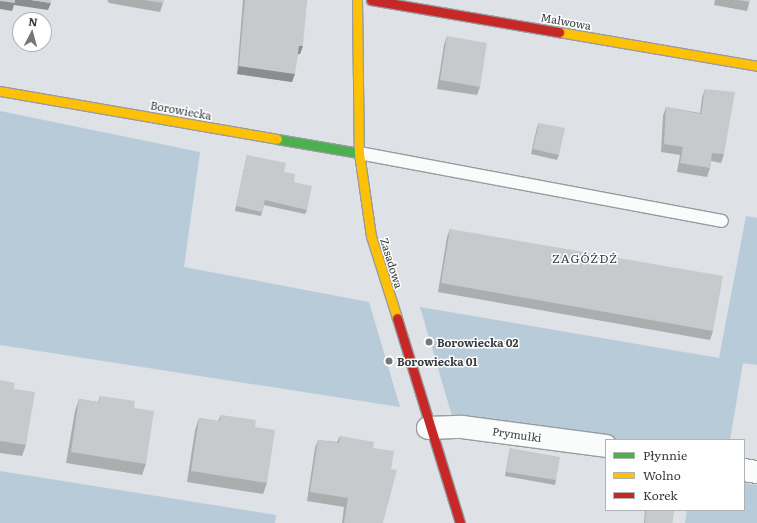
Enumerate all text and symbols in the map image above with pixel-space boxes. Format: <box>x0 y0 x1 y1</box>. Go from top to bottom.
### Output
street label: Malwowa <box>540 10 592 32</box>
north arrow <box>12 12 52 52</box>
text: N <box>28 13 39 29</box>
street label: Borowiecka <box>149 98 213 122</box>
street label: Zasadowa <box>378 236 406 290</box>
district label: ZAGÓŹDŹ <box>552 252 618 266</box>
place label: Borowiecka 02 <box>437 335 518 349</box>
marker: Borowiecka 02 <box>424 337 434 347</box>
place label: Borowiecka 01 <box>397 354 477 368</box>
marker: Borowiecka 01 <box>384 356 394 366</box>
street label: Prymulki <box>492 424 542 444</box>
legend <box>605 439 745 511</box>
text: Płynnie <box>643 446 687 464</box>
text: Wolno <box>643 466 681 484</box>
text: Korek <box>643 486 678 504</box>

